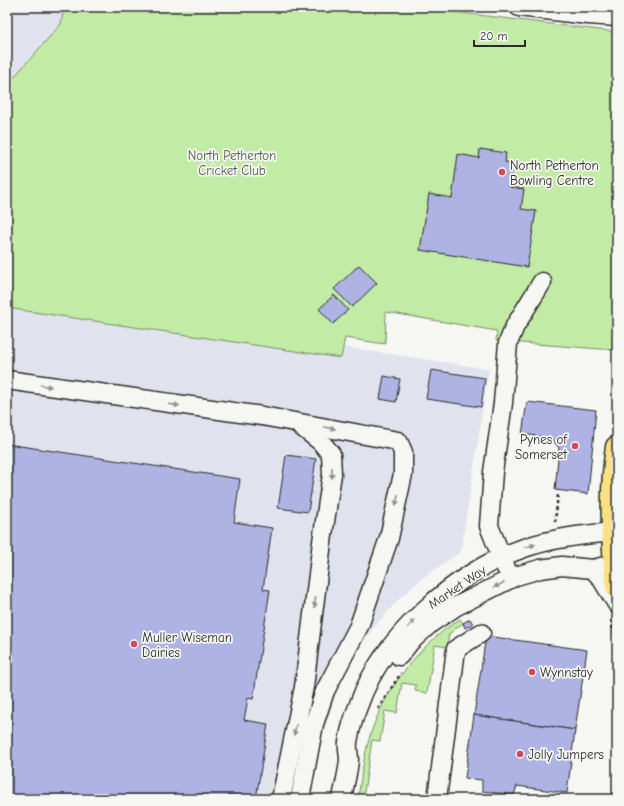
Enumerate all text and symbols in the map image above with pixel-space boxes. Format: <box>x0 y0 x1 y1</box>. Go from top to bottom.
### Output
scale bar <box>474 22 525 48</box>
text: 20 m <box>480 29 508 43</box>
park label: North Petherton Cricket Club <box>188 148 276 178</box>
place label: North Petherton Bowling Centre <box>510 158 599 188</box>
marker: North Petherton Bowling Centre <box>497 167 507 177</box>
one-way arrow <box>39 383 52 389</box>
one-way arrow <box>168 401 180 408</box>
one-way arrow <box>324 426 336 432</box>
place label: Pynes of Somerset <box>515 432 568 462</box>
marker: Pynes of Somerset <box>570 441 580 451</box>
one-way arrow <box>329 467 335 480</box>
one-way arrow <box>394 494 400 506</box>
one-way arrow <box>525 543 537 549</box>
street label: Market Way <box>425 562 489 612</box>
one-way arrow <box>493 582 504 588</box>
one-way arrow <box>311 596 318 608</box>
one-way arrow <box>406 618 415 629</box>
place label: Muller Wiseman Dairies <box>142 630 232 660</box>
marker: Muller Wiseman Dairies <box>129 639 139 649</box>
place label: Wynnstay <box>540 665 593 680</box>
marker: Wynnstay <box>527 667 537 677</box>
one-way arrow <box>292 724 298 737</box>
place label: Jolly Jumpers <box>528 747 604 762</box>
marker: Jolly Jumpers <box>515 749 525 759</box>

